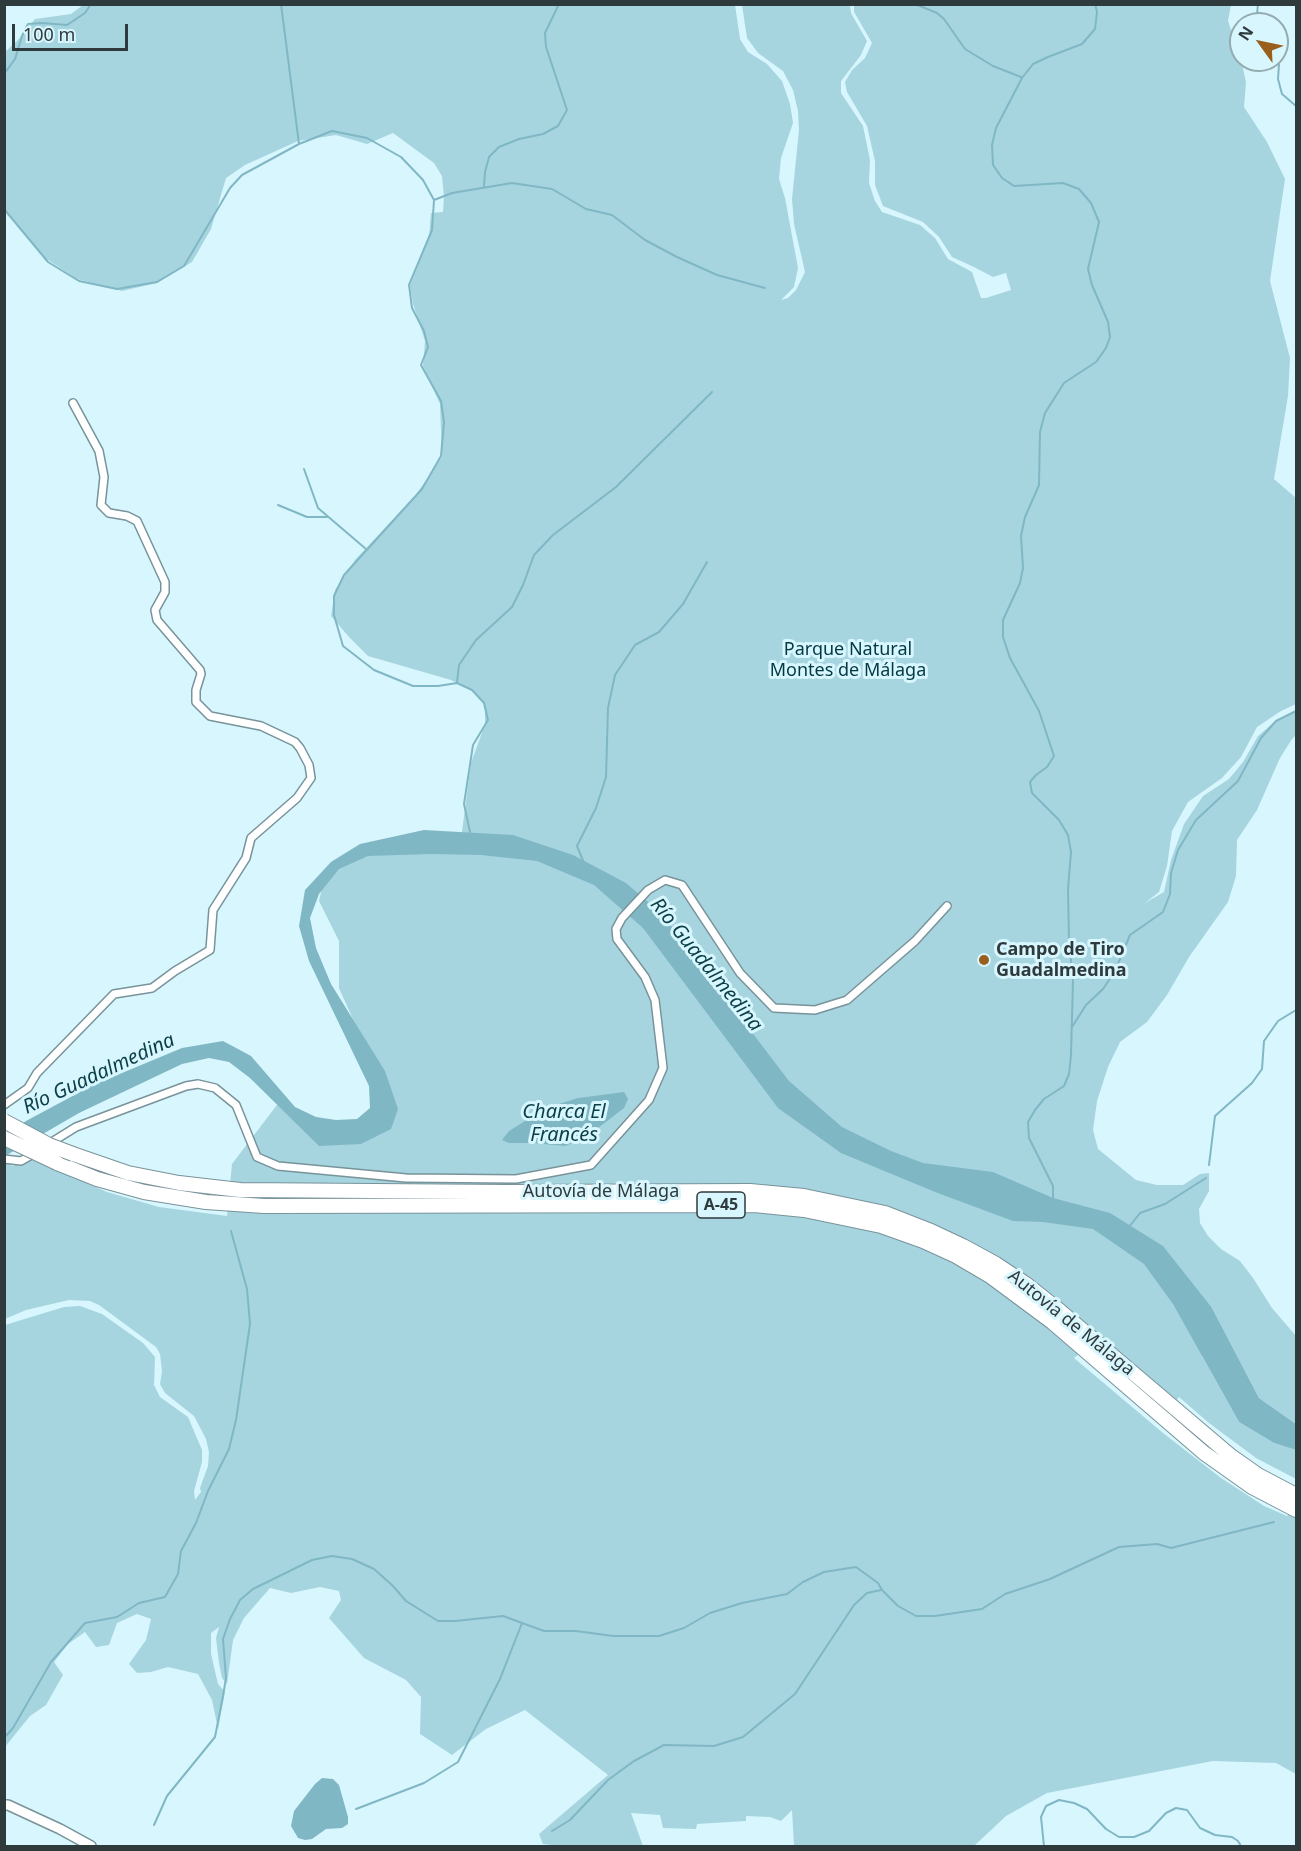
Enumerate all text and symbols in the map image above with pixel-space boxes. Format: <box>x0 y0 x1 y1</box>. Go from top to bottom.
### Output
scale bar <box>15 12 130 50</box>
north arrow <box>1229 12 1289 72</box>
text: 100 m <box>23 22 75 46</box>
text: N <box>1233 22 1258 45</box>
park label: Parque Natural Montes de Málaga <box>770 639 926 682</box>
water label: Río Guadalmedina <box>645 893 767 1037</box>
place label: Campo de Tiro Guadalmedina <box>996 939 1127 982</box>
marker: Campo de Tiro Guadalmedina <box>977 953 991 967</box>
water label: Río Guadalmedina <box>19 1028 179 1120</box>
water label: Charca El Francés <box>522 1100 606 1147</box>
street label: Autovía de Málaga <box>523 1181 679 1203</box>
road number: A-45 <box>697 1192 745 1218</box>
street label: Autovía de Málaga <box>1003 1265 1139 1381</box>

